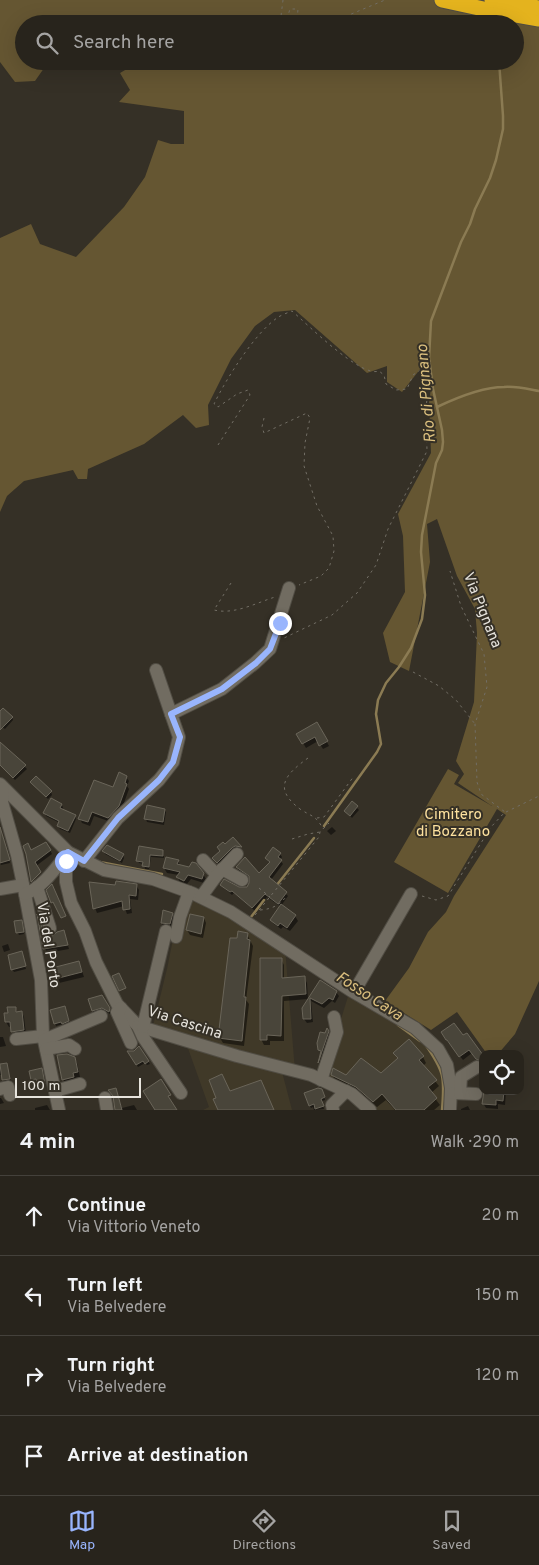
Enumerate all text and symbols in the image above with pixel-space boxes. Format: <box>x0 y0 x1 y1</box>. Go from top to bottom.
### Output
search box <box>15 15 524 70</box>
icon: search <box>33 29 61 57</box>
text: Search here <box>73 31 175 55</box>
water label: Rio di Pignano <box>413 343 441 444</box>
street label: Via Pignana <box>458 570 505 651</box>
route end <box>269 612 292 635</box>
park label: Cimitero di Bozzano <box>416 806 490 842</box>
route start <box>55 850 78 873</box>
street label: Via del Porto <box>31 901 64 990</box>
water label: Fosso Cava <box>332 968 407 1026</box>
street label: Via Cascina <box>145 1002 224 1044</box>
map controls <box>479 1050 524 1095</box>
button: locate <box>479 1050 524 1095</box>
scale bar <box>15 1075 141 1098</box>
text: 100 m <box>22 1078 60 1095</box>
text: 4 min <box>20 1129 76 1156</box>
text: Walk · 290 m <box>431 1133 519 1153</box>
text: Continue <box>67 1194 146 1218</box>
icon: ahead <box>20 1202 48 1230</box>
text: 20 m <box>482 1206 519 1226</box>
text: Via Vittorio Veneto <box>67 1218 201 1238</box>
text: Turn left <box>67 1274 143 1298</box>
icon: left <box>20 1282 48 1310</box>
text: 150 m <box>476 1286 519 1306</box>
text: Via Belvedere <box>67 1298 166 1318</box>
text: Turn right <box>67 1354 155 1378</box>
icon: right <box>20 1362 48 1390</box>
text: 120 m <box>476 1366 519 1386</box>
text: Via Belvedere <box>67 1378 166 1398</box>
icon: arrive <box>20 1442 48 1470</box>
text: Arrive at destination <box>67 1444 248 1468</box>
tab: Map <box>68 1507 96 1554</box>
tab: Directions <box>232 1507 296 1554</box>
tab: Saved <box>432 1507 471 1554</box>

